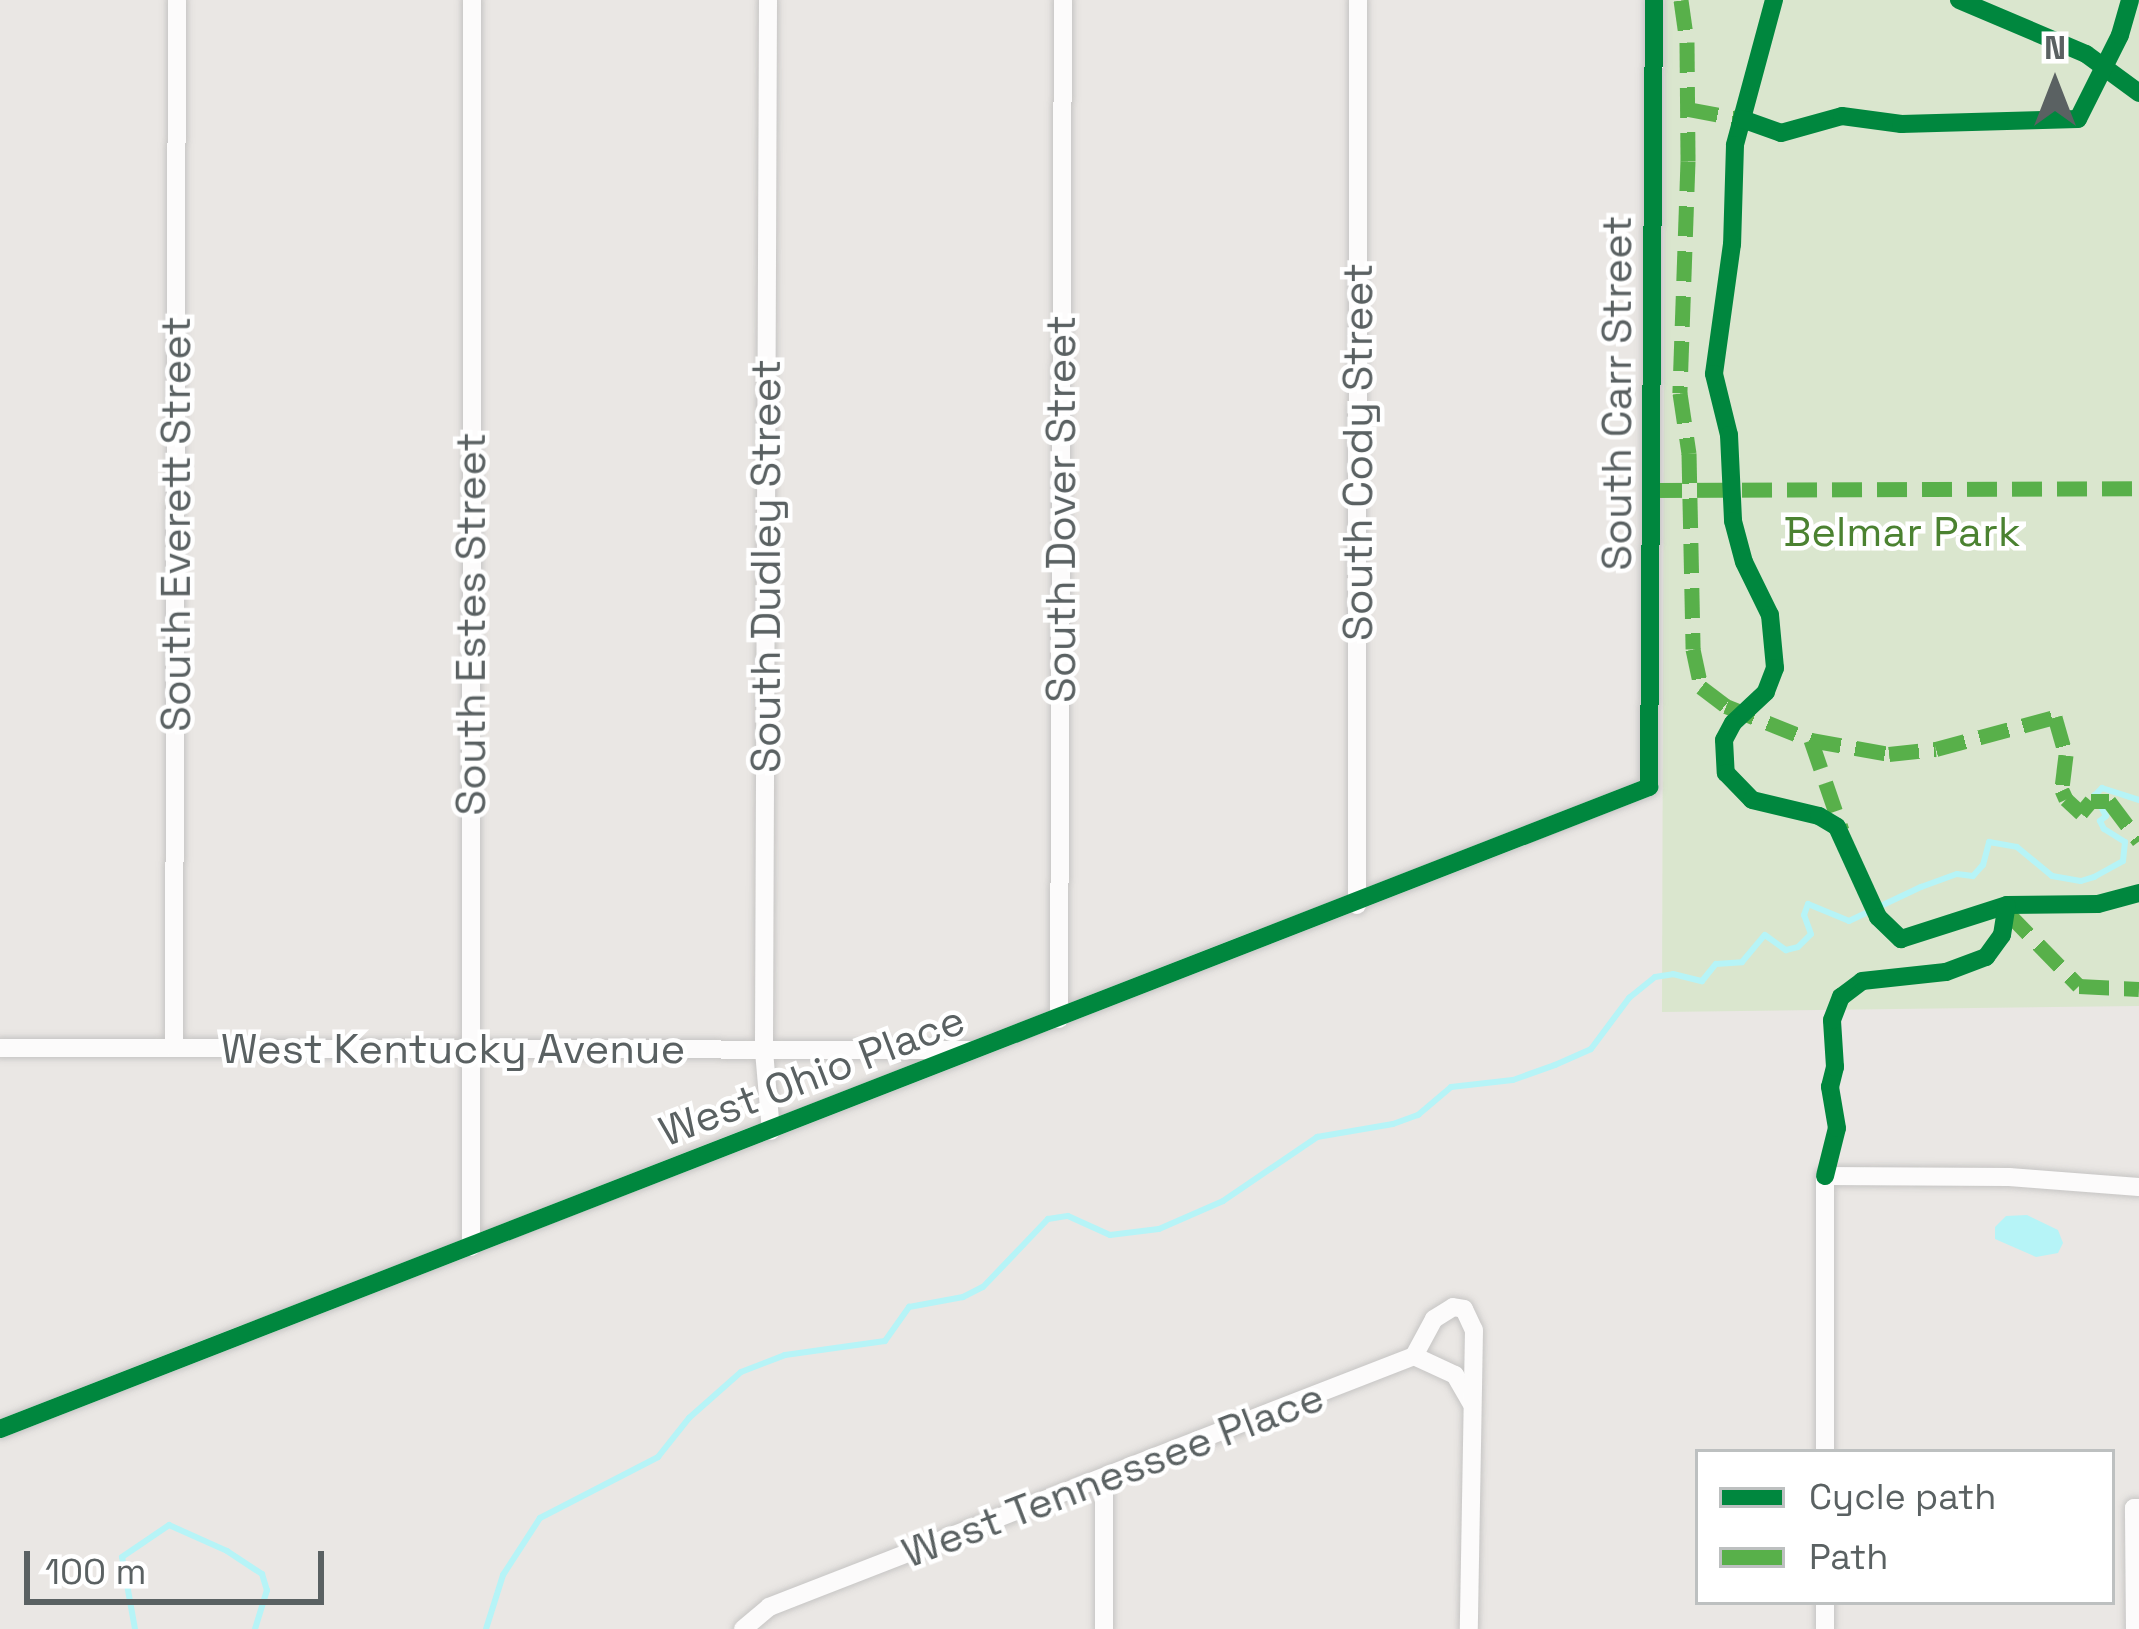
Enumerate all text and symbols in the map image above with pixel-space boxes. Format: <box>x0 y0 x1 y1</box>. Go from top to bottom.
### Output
north arrow <box>1995 24 2115 144</box>
text: N <box>2044 27 2066 69</box>
street label: South Carr Street <box>1592 215 1642 571</box>
street label: South Cody Street <box>1333 263 1383 641</box>
street label: South Dover Street <box>1036 315 1086 703</box>
street label: South Everett Street <box>151 316 201 732</box>
street label: South Dudley Street <box>741 359 791 773</box>
street label: South Estes Street <box>446 432 496 816</box>
park label: Belmar Park <box>1783 507 2021 557</box>
street label: West Ohio Place <box>652 995 972 1157</box>
street label: West Kentucky Avenue <box>220 1024 686 1074</box>
street label: West Tennessee Place <box>895 1371 1331 1579</box>
legend <box>1695 1449 2115 1605</box>
text: Cycle path <box>1809 1474 1996 1520</box>
scale bar <box>30 1527 330 1601</box>
text: Path <box>1809 1534 1888 1580</box>
text: 100 m <box>45 1549 146 1595</box>

